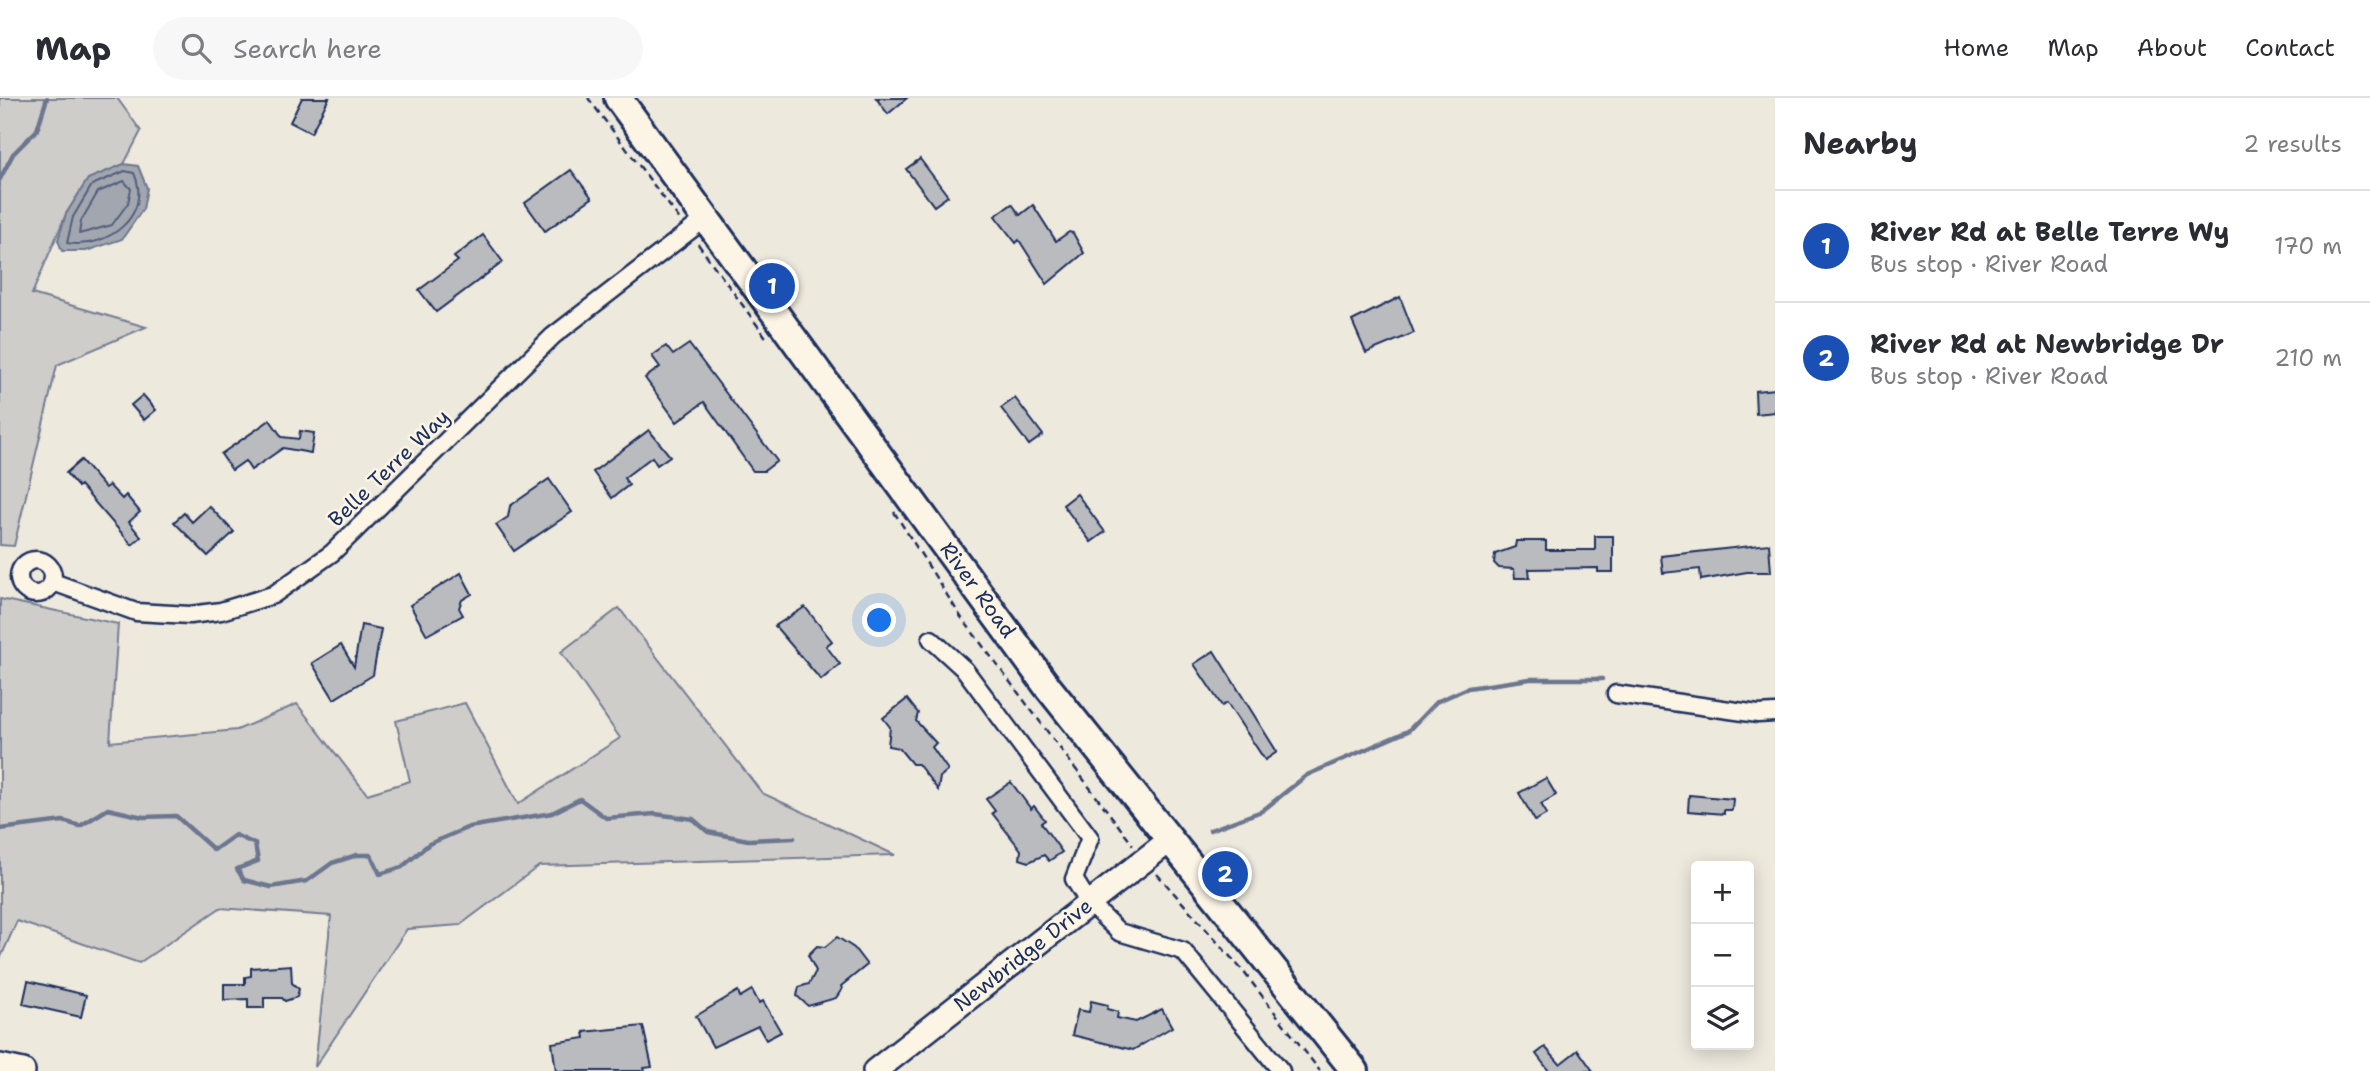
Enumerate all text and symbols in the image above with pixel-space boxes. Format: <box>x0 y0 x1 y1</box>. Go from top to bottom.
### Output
search box <box>153 17 643 80</box>
text: Map <box>35 26 111 71</box>
icon: search <box>177 29 215 67</box>
text: Search here <box>233 31 382 66</box>
text: Home <box>1943 32 2009 64</box>
text: Map <box>2047 32 2099 64</box>
text: About <box>2137 32 2207 64</box>
text: Contact <box>2245 32 2335 64</box>
text: Nearby <box>1803 123 1918 164</box>
text: 2 results <box>2243 129 2342 159</box>
text: River Rd at Belle Terre Wy <box>1870 214 2229 249</box>
text: 1 <box>1821 231 1831 261</box>
text: 170 m <box>2274 231 2342 261</box>
text: Bus stop · River Road <box>1870 249 2108 279</box>
pin: 1 <box>749 260 795 312</box>
text: River Rd at Newbridge Dr <box>1870 326 2224 361</box>
text: 2 <box>1818 343 1834 373</box>
text: 210 m <box>2274 343 2342 373</box>
text: Bus stop · River Road <box>1870 361 2108 391</box>
street label: Belle Terre Way <box>322 403 456 533</box>
street label: River Road <box>934 536 1022 644</box>
your location <box>862 603 896 637</box>
pin: 2 <box>1202 848 1248 900</box>
map controls <box>1691 861 1754 1050</box>
button: + <box>1691 861 1754 924</box>
street label: Newbridge Drive <box>948 892 1098 1018</box>
button: − <box>1691 924 1754 987</box>
button: layers <box>1691 987 1754 1050</box>

